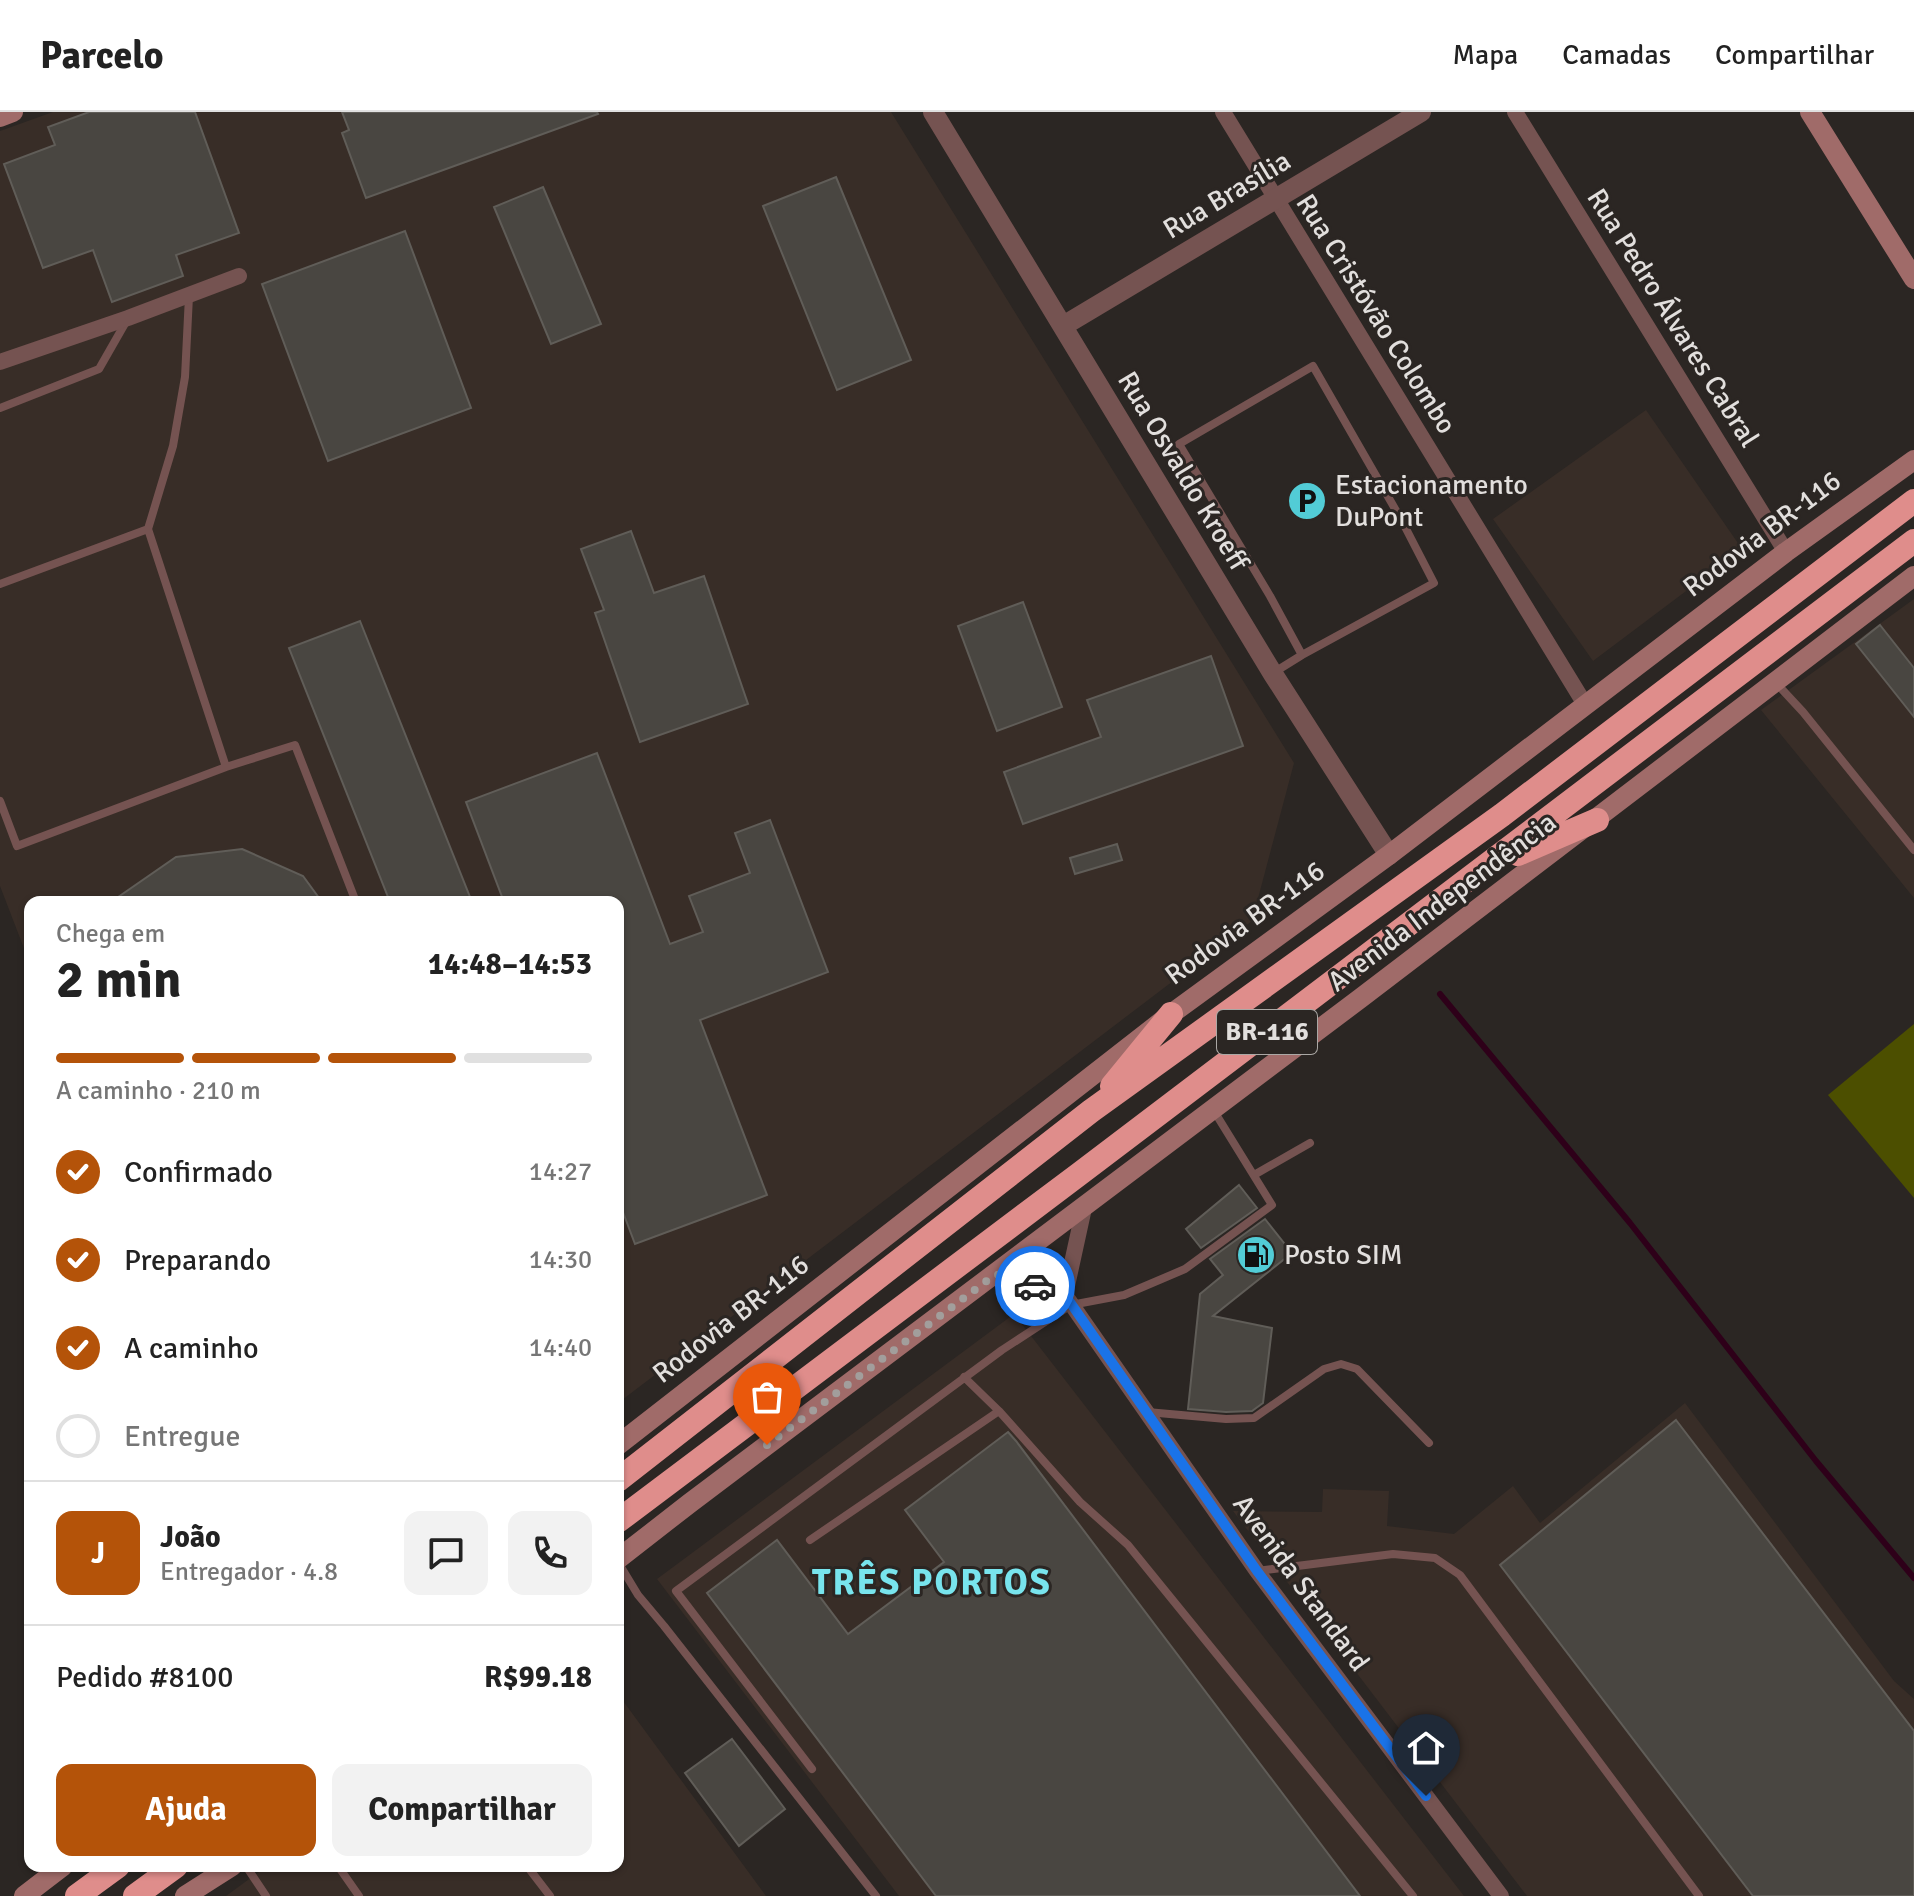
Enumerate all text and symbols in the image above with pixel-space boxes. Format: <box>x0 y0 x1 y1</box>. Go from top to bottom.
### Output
text: Parcelo <box>40 32 164 79</box>
text: Mapa <box>1452 38 1518 72</box>
text: Camadas <box>1562 38 1671 72</box>
text: Compartilhar <box>1715 38 1874 72</box>
street label: Rua Brasília <box>1157 144 1297 246</box>
street label: Rua Pedro Álvares Cabral <box>1580 182 1766 454</box>
street label: Rua Cristóvão Colombo <box>1288 188 1464 440</box>
street label: Rua Osvaldo Kroeff <box>1110 365 1256 578</box>
street label: Rodovia BR-116 <box>1676 464 1848 604</box>
place label: Estacionamento DuPont <box>1335 468 1528 534</box>
parking icon: Estacionamento DuPont <box>1286 480 1328 522</box>
street label: Avenida Independência <box>1321 805 1563 999</box>
street label: Rodovia BR-116 <box>1159 854 1331 992</box>
text: Chega em <box>56 918 165 950</box>
text: 14:48–14:53 <box>428 946 592 983</box>
text: 2 min <box>56 948 182 1012</box>
road number: BR-116 <box>1217 1010 1317 1054</box>
text: A caminho · 210 m <box>56 1075 261 1107</box>
icon: check <box>56 1150 100 1194</box>
text: Confirmado <box>124 1154 273 1191</box>
text: 14:27 <box>529 1156 592 1188</box>
fuel station icon: Posto SIM <box>1235 1234 1277 1276</box>
icon: check <box>56 1238 100 1282</box>
place label: Posto SIM <box>1284 1238 1403 1272</box>
text: Preparando <box>124 1242 271 1279</box>
text: 14:30 <box>529 1244 592 1276</box>
courier <box>995 1246 1075 1326</box>
street label: Rodovia BR-116 <box>646 1247 816 1391</box>
icon: car <box>1013 1264 1057 1308</box>
icon: check <box>56 1326 100 1370</box>
text: A caminho <box>124 1330 259 1367</box>
text: 14:40 <box>529 1332 592 1364</box>
pin <box>733 1363 801 1445</box>
icon: bag <box>745 1375 789 1419</box>
text: Entregue <box>124 1418 241 1455</box>
street label: Avenida Standard <box>1226 1488 1376 1678</box>
button: chat <box>404 1511 488 1595</box>
button: phone <box>508 1511 592 1595</box>
text: João <box>160 1519 221 1556</box>
text: J <box>91 1535 105 1572</box>
text: Entregador · 4.8 <box>160 1556 338 1588</box>
district label: TRÊS PORTOS <box>812 1560 1052 1605</box>
text: Pedido #8100 <box>56 1659 233 1696</box>
text: R$99.18 <box>484 1659 592 1696</box>
pin <box>1392 1714 1460 1796</box>
icon: home <box>1404 1726 1448 1770</box>
button: Ajuda <box>56 1764 316 1856</box>
button: Compartilhar <box>332 1764 592 1856</box>

